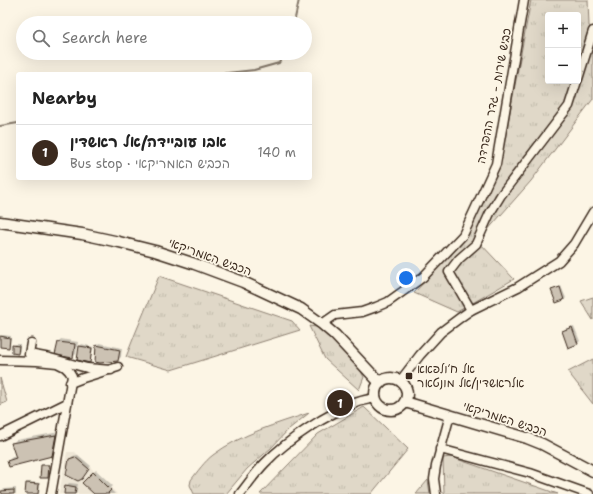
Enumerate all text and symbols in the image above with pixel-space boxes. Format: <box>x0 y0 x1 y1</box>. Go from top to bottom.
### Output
map controls <box>545 12 581 84</box>
button: + <box>545 12 581 48</box>
search box <box>16 16 312 60</box>
icon: search <box>30 27 52 49</box>
street label: כביש שירות - גדר ההפרדה <box>473 27 515 165</box>
text: Search here <box>62 28 148 48</box>
button: − <box>545 48 581 84</box>
text: Nearby <box>32 87 97 109</box>
text: אבו עוביידה/אל ראשדין <box>70 132 226 152</box>
text: 1 <box>42 144 48 161</box>
text: 140 m <box>257 144 296 161</box>
text: Bus stop · הכביש האמריקאי <box>70 155 230 172</box>
street label: הכביש האמריקאי <box>166 234 254 280</box>
your location <box>396 268 416 288</box>
place label: אל ח׳ולפאא אלראשדין/אל מונטאר <box>417 361 525 391</box>
marker: אל ח׳ולפאא אלראשדין/אל מונטאר <box>404 371 414 381</box>
pin: 1 <box>327 388 353 418</box>
street label: הכביש האמריקאי <box>461 398 549 440</box>

